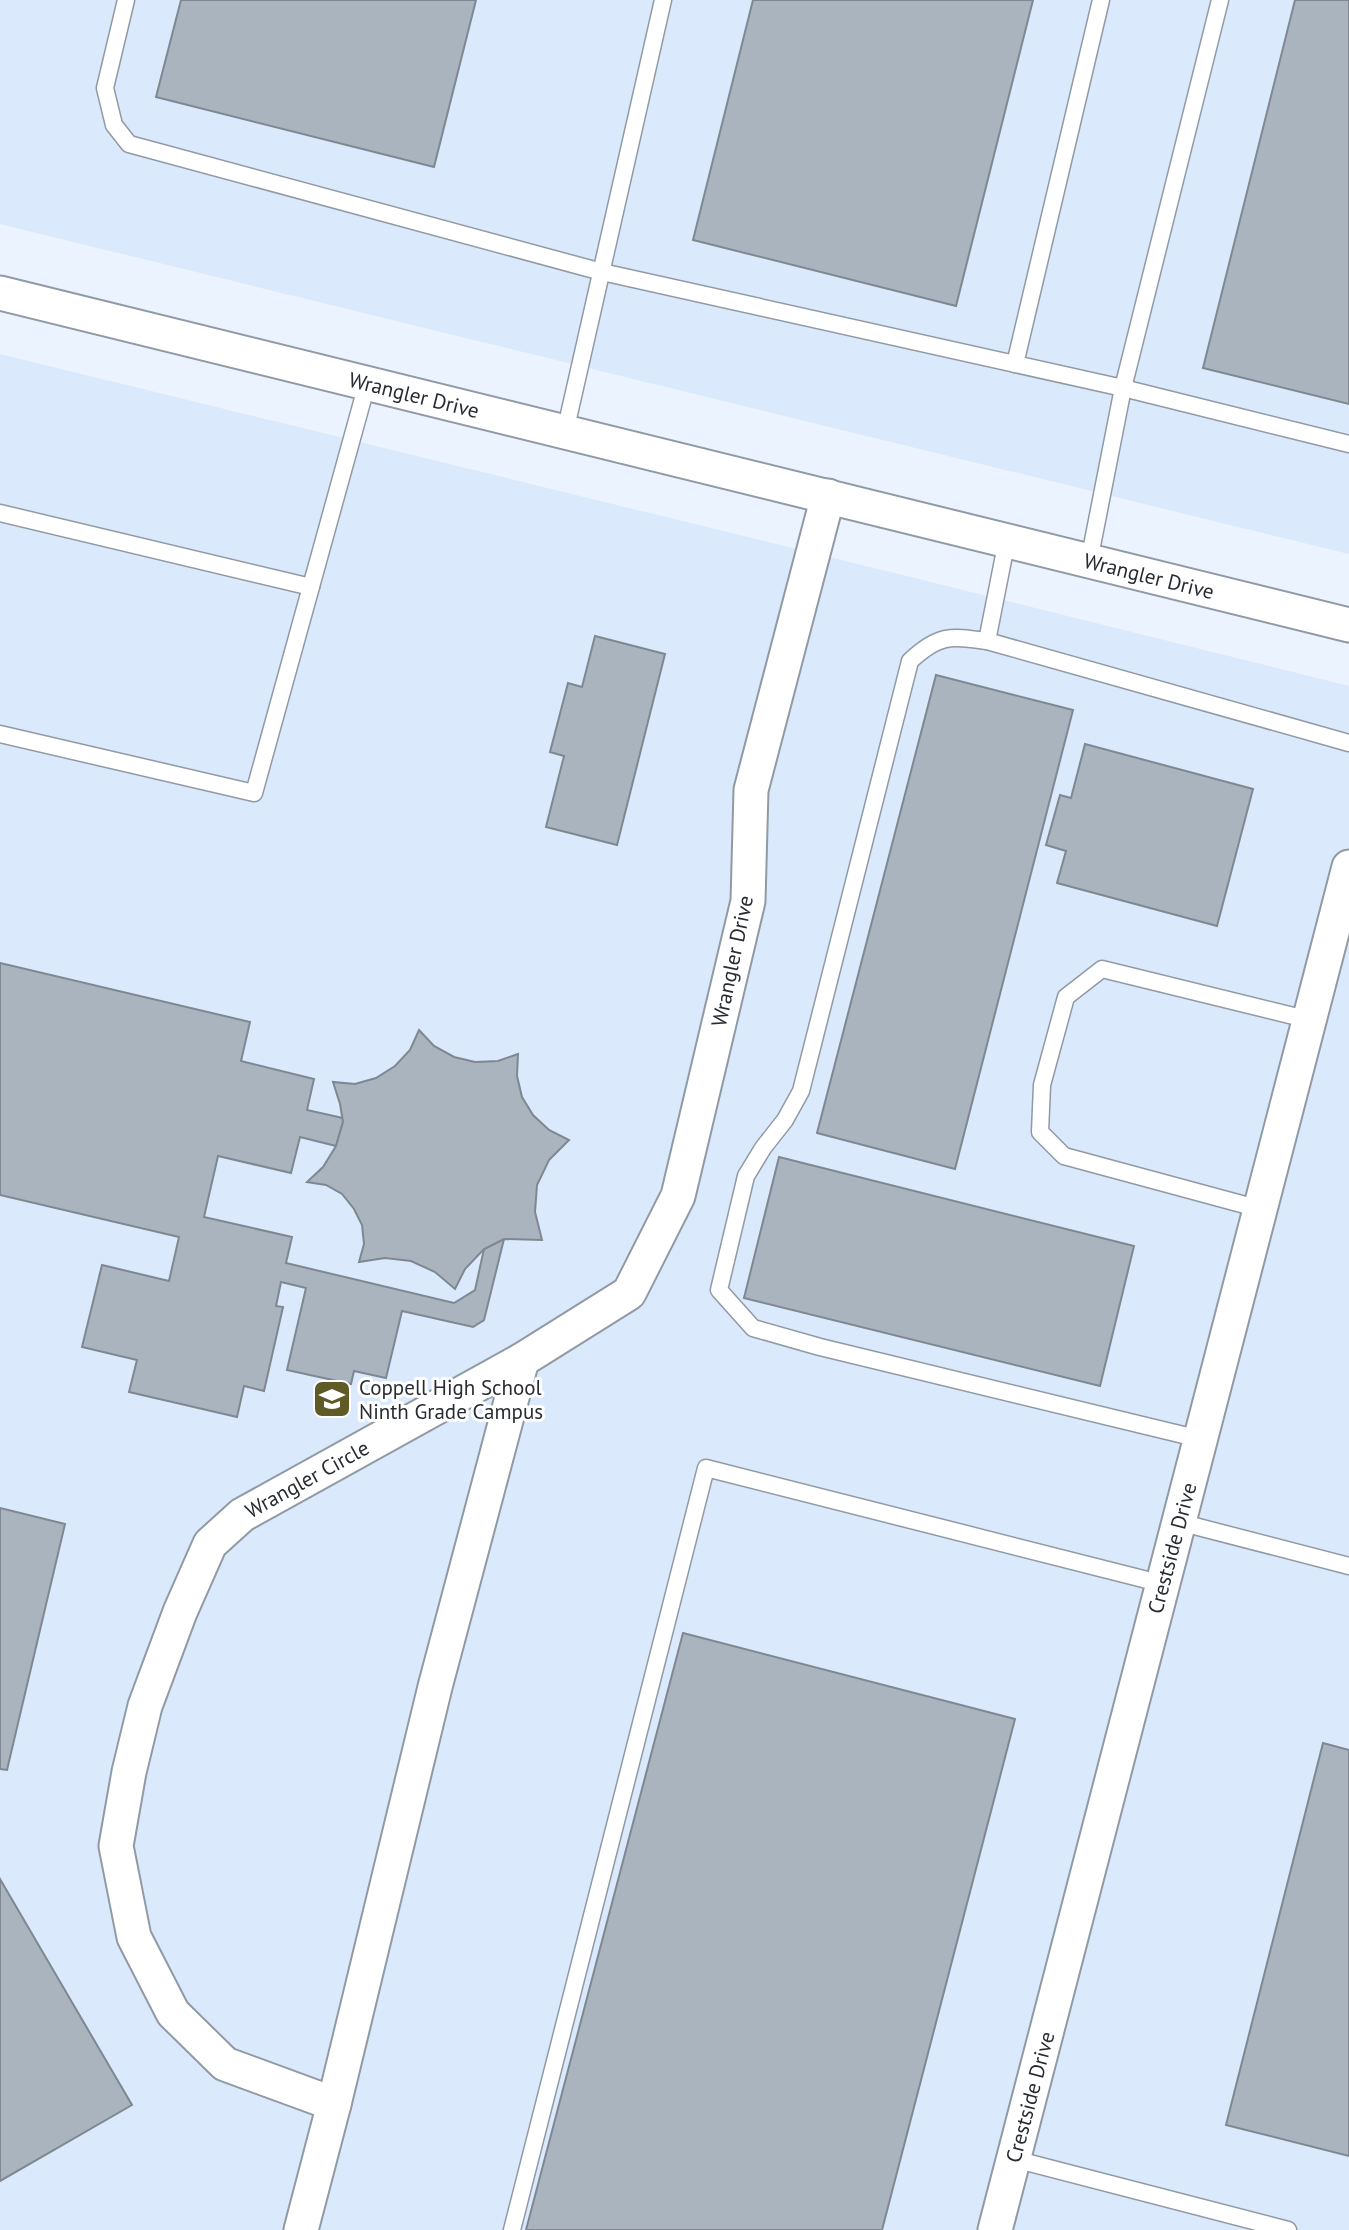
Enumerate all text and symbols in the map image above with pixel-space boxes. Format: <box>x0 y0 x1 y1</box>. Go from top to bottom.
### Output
street label: Wrangler Drive <box>346 366 482 424</box>
street label: Wrangler Drive <box>1081 547 1217 605</box>
street label: Wrangler Drive <box>705 893 759 1029</box>
place label: Coppell High School Ninth Grade Campus <box>359 1374 543 1425</box>
school or university icon: Coppell High School Ninth Grade Campus <box>311 1378 353 1420</box>
street label: Wrangler Circle <box>240 1434 374 1524</box>
street label: Crestside Drive <box>1142 1480 1202 1616</box>
street label: Crestside Drive <box>1000 2029 1060 2165</box>

